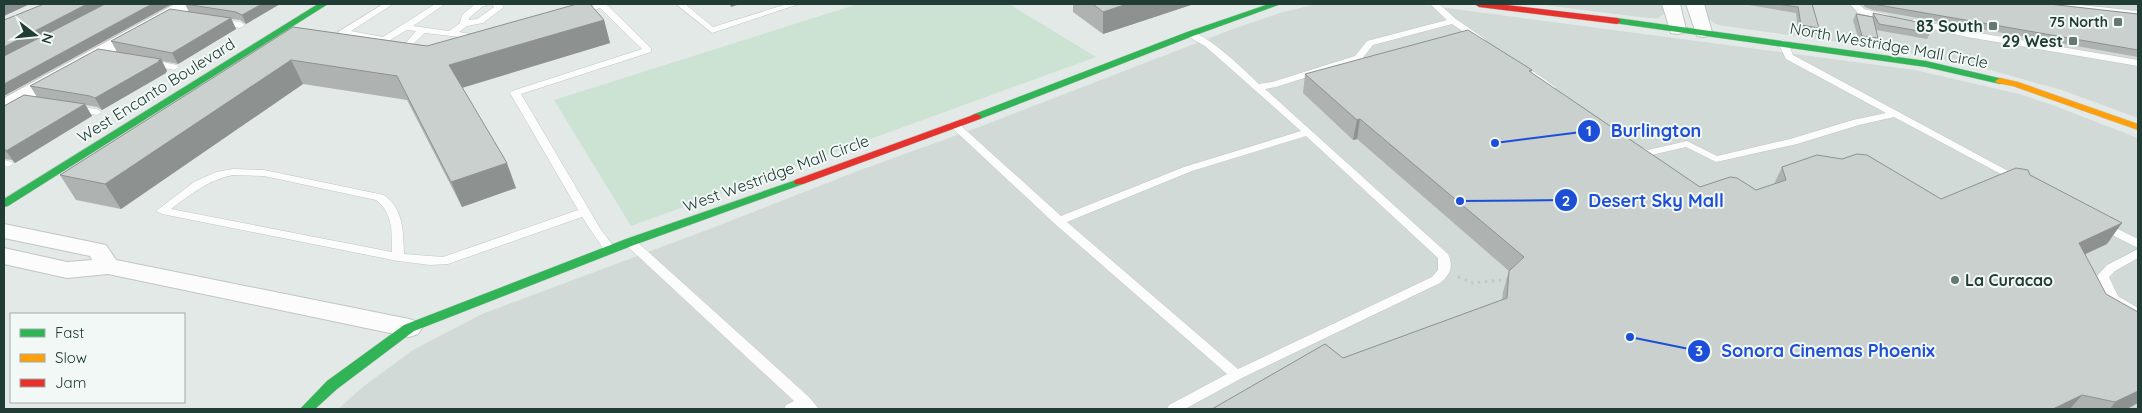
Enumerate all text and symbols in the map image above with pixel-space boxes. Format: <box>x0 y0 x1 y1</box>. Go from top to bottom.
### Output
north arrow <box>10 10 60 60</box>
place label: 75 North <box>2049 13 2108 31</box>
place label: 83 South <box>1916 16 1983 36</box>
marker: 75 North <box>2112 16 2124 28</box>
street label: North Westridge Mall Circle <box>1788 18 1990 72</box>
marker: 83 South <box>1987 20 1999 32</box>
text: N <box>37 31 58 46</box>
place label: 29 West <box>2002 31 2063 51</box>
street label: West Encanto Boulevard <box>74 33 238 147</box>
marker: 29 West <box>2067 35 2079 47</box>
callout: Burlington <box>1576 114 1712 147</box>
text: Burlington <box>1611 119 1701 142</box>
text: 1 <box>1586 121 1592 140</box>
street label: West Westridge Mall Circle <box>680 130 872 216</box>
callout: Desert Sky Mall <box>1554 184 1734 217</box>
text: Desert Sky Mall <box>1588 189 1724 212</box>
text: 2 <box>1562 191 1570 210</box>
place label: La Curacao <box>1965 270 2053 290</box>
marker: La Curacao <box>1949 274 1961 286</box>
legend <box>10 313 185 403</box>
text: Fast <box>55 323 84 342</box>
callout: Sonora Cinemas Phoenix <box>1686 334 1945 367</box>
text: Sonora Cinemas Phoenix <box>1721 339 1935 362</box>
text: 3 <box>1695 341 1703 360</box>
text: Slow <box>55 348 87 367</box>
text: Jam <box>55 373 86 392</box>

